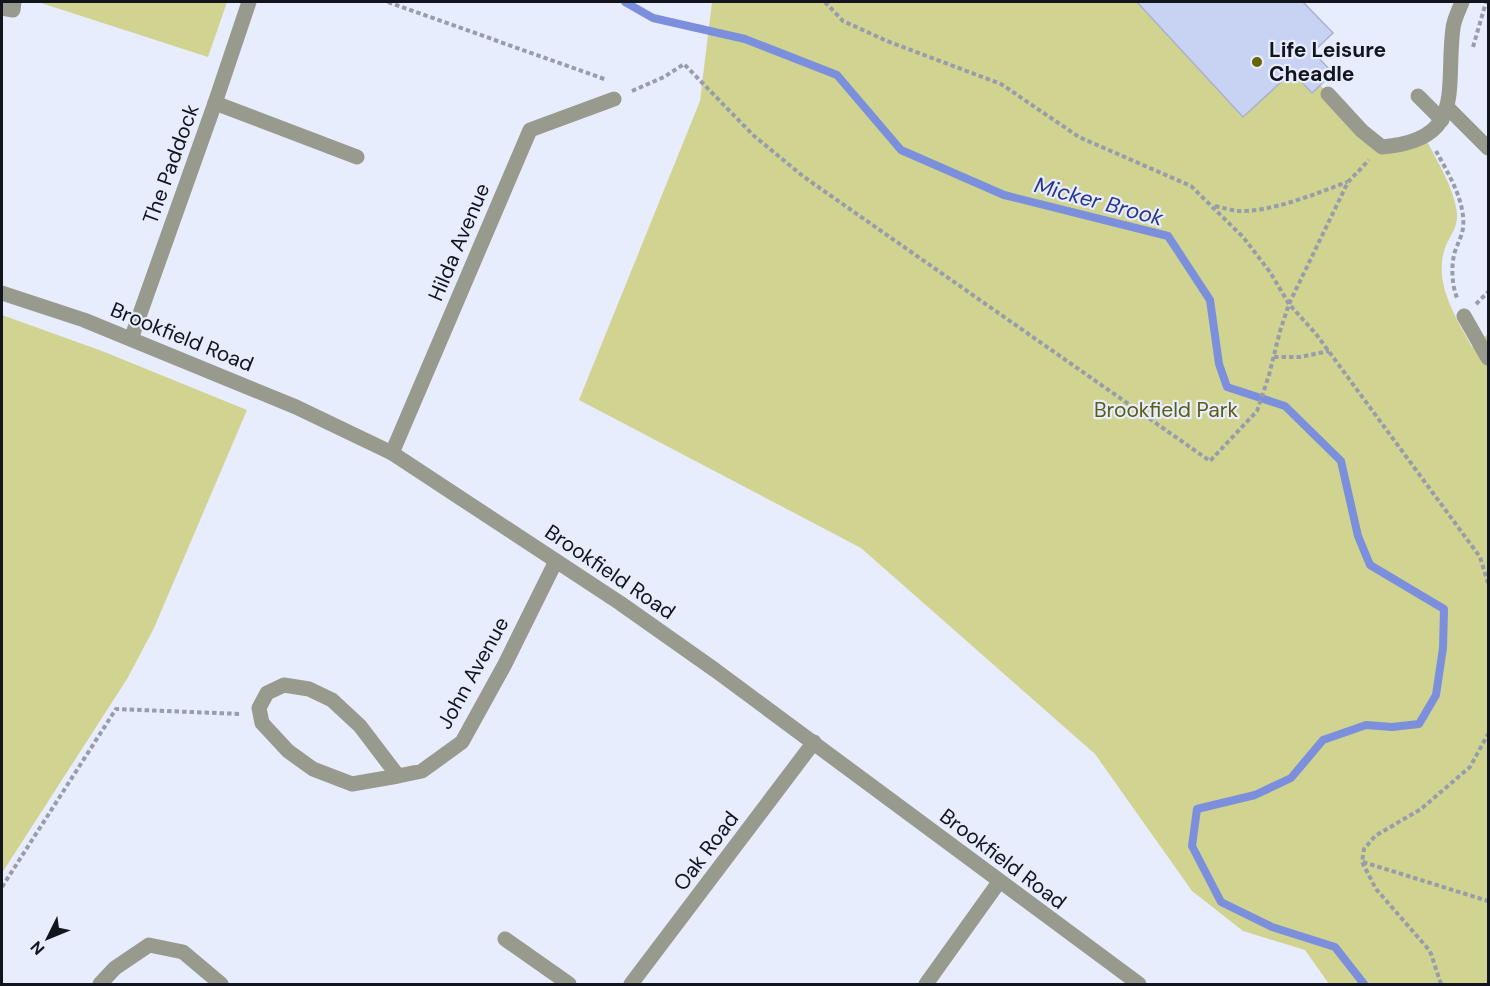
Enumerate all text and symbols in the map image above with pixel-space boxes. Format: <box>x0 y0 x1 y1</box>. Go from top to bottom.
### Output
place label: Life Leisure Cheadle <box>1269 36 1386 88</box>
marker: Life Leisure Cheadle <box>1250 55 1264 69</box>
street label: The Paddock <box>136 100 206 228</box>
water label: Micker Brook <box>1031 170 1167 233</box>
street label: Hilda Avenue <box>422 179 496 305</box>
street label: Brookfield Road <box>106 296 258 378</box>
park label: Brookfield Park <box>1094 396 1239 424</box>
street label: Brookfield Road <box>539 518 681 626</box>
street label: John Avenue <box>431 612 515 734</box>
street label: Brookfield Road <box>934 802 1072 916</box>
street label: Oak Road <box>667 806 745 896</box>
north arrow <box>18 908 78 968</box>
text: N <box>26 936 49 959</box>

